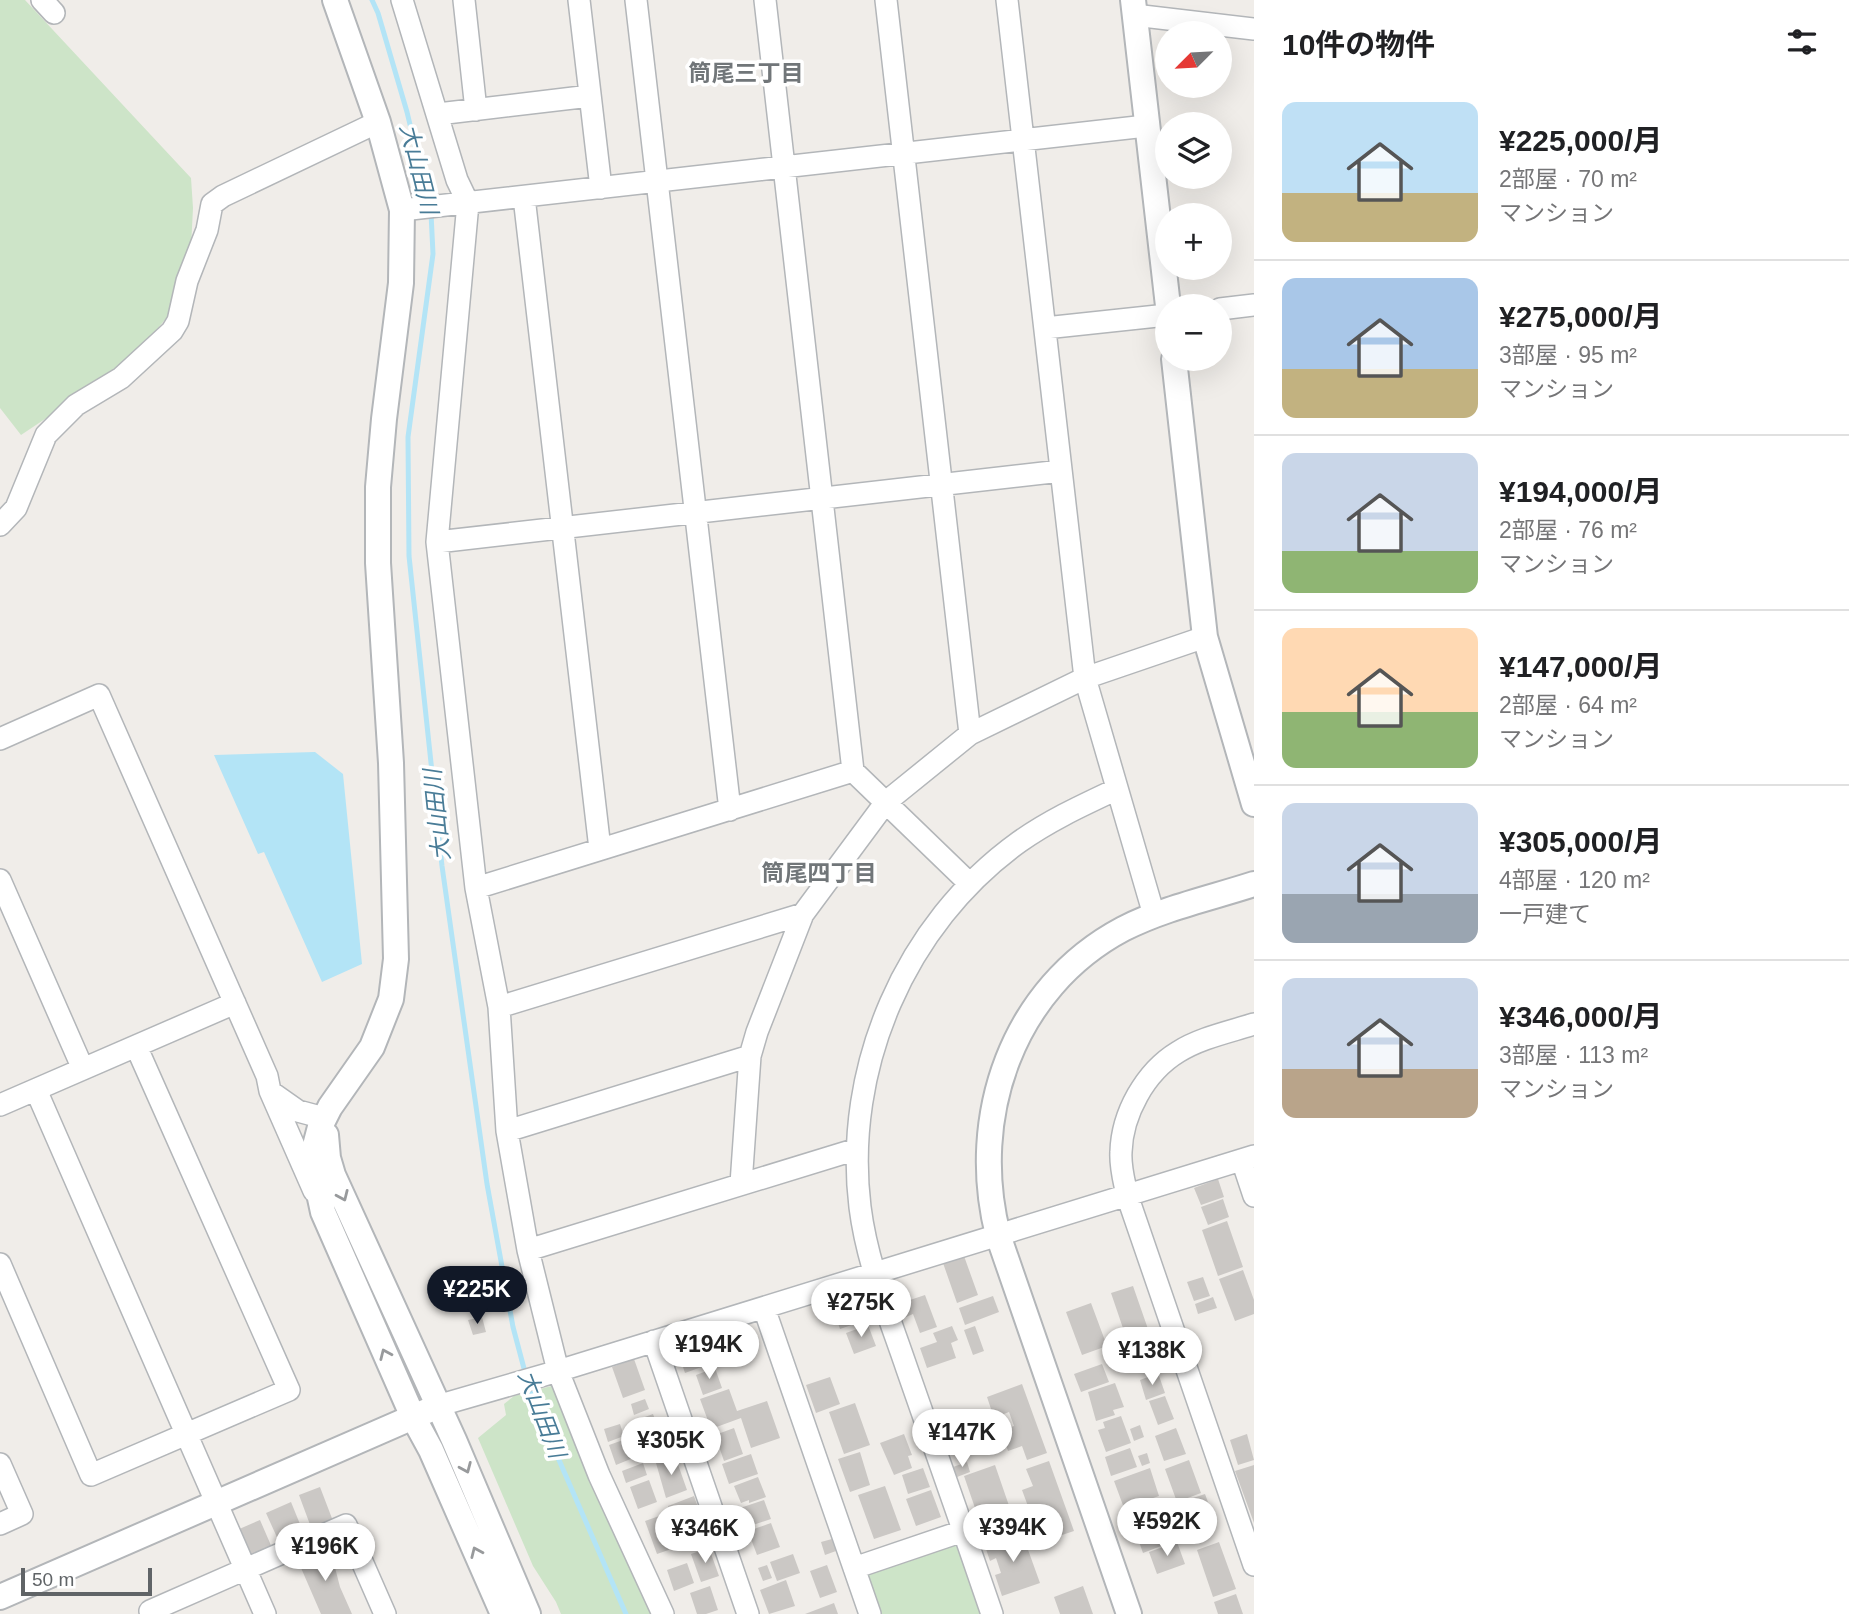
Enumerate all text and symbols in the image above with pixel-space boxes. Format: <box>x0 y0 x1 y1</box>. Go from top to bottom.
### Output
north arrow <box>1155 21 1232 98</box>
map controls <box>1155 21 1232 371</box>
icon: filters <box>1783 23 1821 61</box>
text: 10件の物件 <box>1282 28 1435 61</box>
district label: 筒尾三丁目 <box>689 60 804 86</box>
button: layers <box>1155 112 1232 189</box>
water label: 大山田川 <box>395 121 443 220</box>
text: ¥225,000/月 <box>1499 124 1662 157</box>
icon: home <box>1338 130 1422 214</box>
text: 2部屋 · 70 m² <box>1499 166 1637 192</box>
text: マンション <box>1499 200 1614 226</box>
button: + <box>1155 203 1232 280</box>
button: − <box>1155 294 1232 371</box>
text: ¥275,000/月 <box>1499 300 1662 333</box>
icon: home <box>1338 306 1422 390</box>
text: 3部屋 · 95 m² <box>1499 342 1637 368</box>
text: マンション <box>1499 376 1614 402</box>
text: ¥194,000/月 <box>1499 475 1662 508</box>
icon: home <box>1338 481 1422 565</box>
text: 2部屋 · 76 m² <box>1499 517 1637 543</box>
text: マンション <box>1499 551 1614 577</box>
text: ¥147,000/月 <box>1499 650 1662 683</box>
icon: home <box>1338 656 1422 740</box>
text: 2部屋 · 64 m² <box>1499 692 1637 718</box>
text: マンション <box>1499 726 1614 752</box>
water label: 大山田川 <box>419 765 455 862</box>
text: ¥305,000/月 <box>1499 825 1662 858</box>
icon: home <box>1338 831 1422 915</box>
district label: 筒尾四丁目 <box>762 860 877 886</box>
text: 4部屋 · 120 m² <box>1499 867 1650 893</box>
text: 一戸建て <box>1499 901 1591 927</box>
text: ¥346,000/月 <box>1499 1000 1662 1033</box>
icon: home <box>1338 1006 1422 1090</box>
text: 3部屋 · 113 m² <box>1499 1042 1648 1068</box>
text: マンション <box>1499 1076 1614 1102</box>
one-way arrow <box>335 1189 349 1201</box>
pin: ¥225K <box>428 1266 526 1326</box>
text: ¥225K <box>443 1276 511 1302</box>
pin: ¥275K <box>812 1280 910 1339</box>
text: ¥275K <box>827 1289 895 1315</box>
pin: ¥194K <box>660 1322 758 1381</box>
pin: ¥138K <box>1103 1328 1201 1387</box>
text: ¥194K <box>675 1331 743 1357</box>
text: ¥138K <box>1118 1337 1186 1363</box>
one-way arrow <box>380 1349 394 1361</box>
water label: 大山田川 <box>513 1366 572 1464</box>
pin: ¥147K <box>913 1410 1011 1469</box>
pin: ¥305K <box>622 1418 720 1477</box>
text: ¥147K <box>928 1419 996 1445</box>
text: ¥305K <box>637 1427 705 1453</box>
one-way arrow <box>457 1462 471 1474</box>
pin: ¥592K <box>1118 1498 1216 1558</box>
pin: ¥394K <box>964 1504 1062 1564</box>
pin: ¥346K <box>656 1506 754 1565</box>
text: ¥592K <box>1133 1508 1201 1534</box>
text: ¥394K <box>979 1514 1047 1540</box>
text: ¥346K <box>671 1515 739 1541</box>
pin: ¥196K <box>276 1524 374 1583</box>
text: ¥196K <box>291 1533 359 1559</box>
one-way arrow <box>470 1546 484 1559</box>
scale bar <box>21 1565 152 1597</box>
text: 50 m <box>32 1569 74 1590</box>

